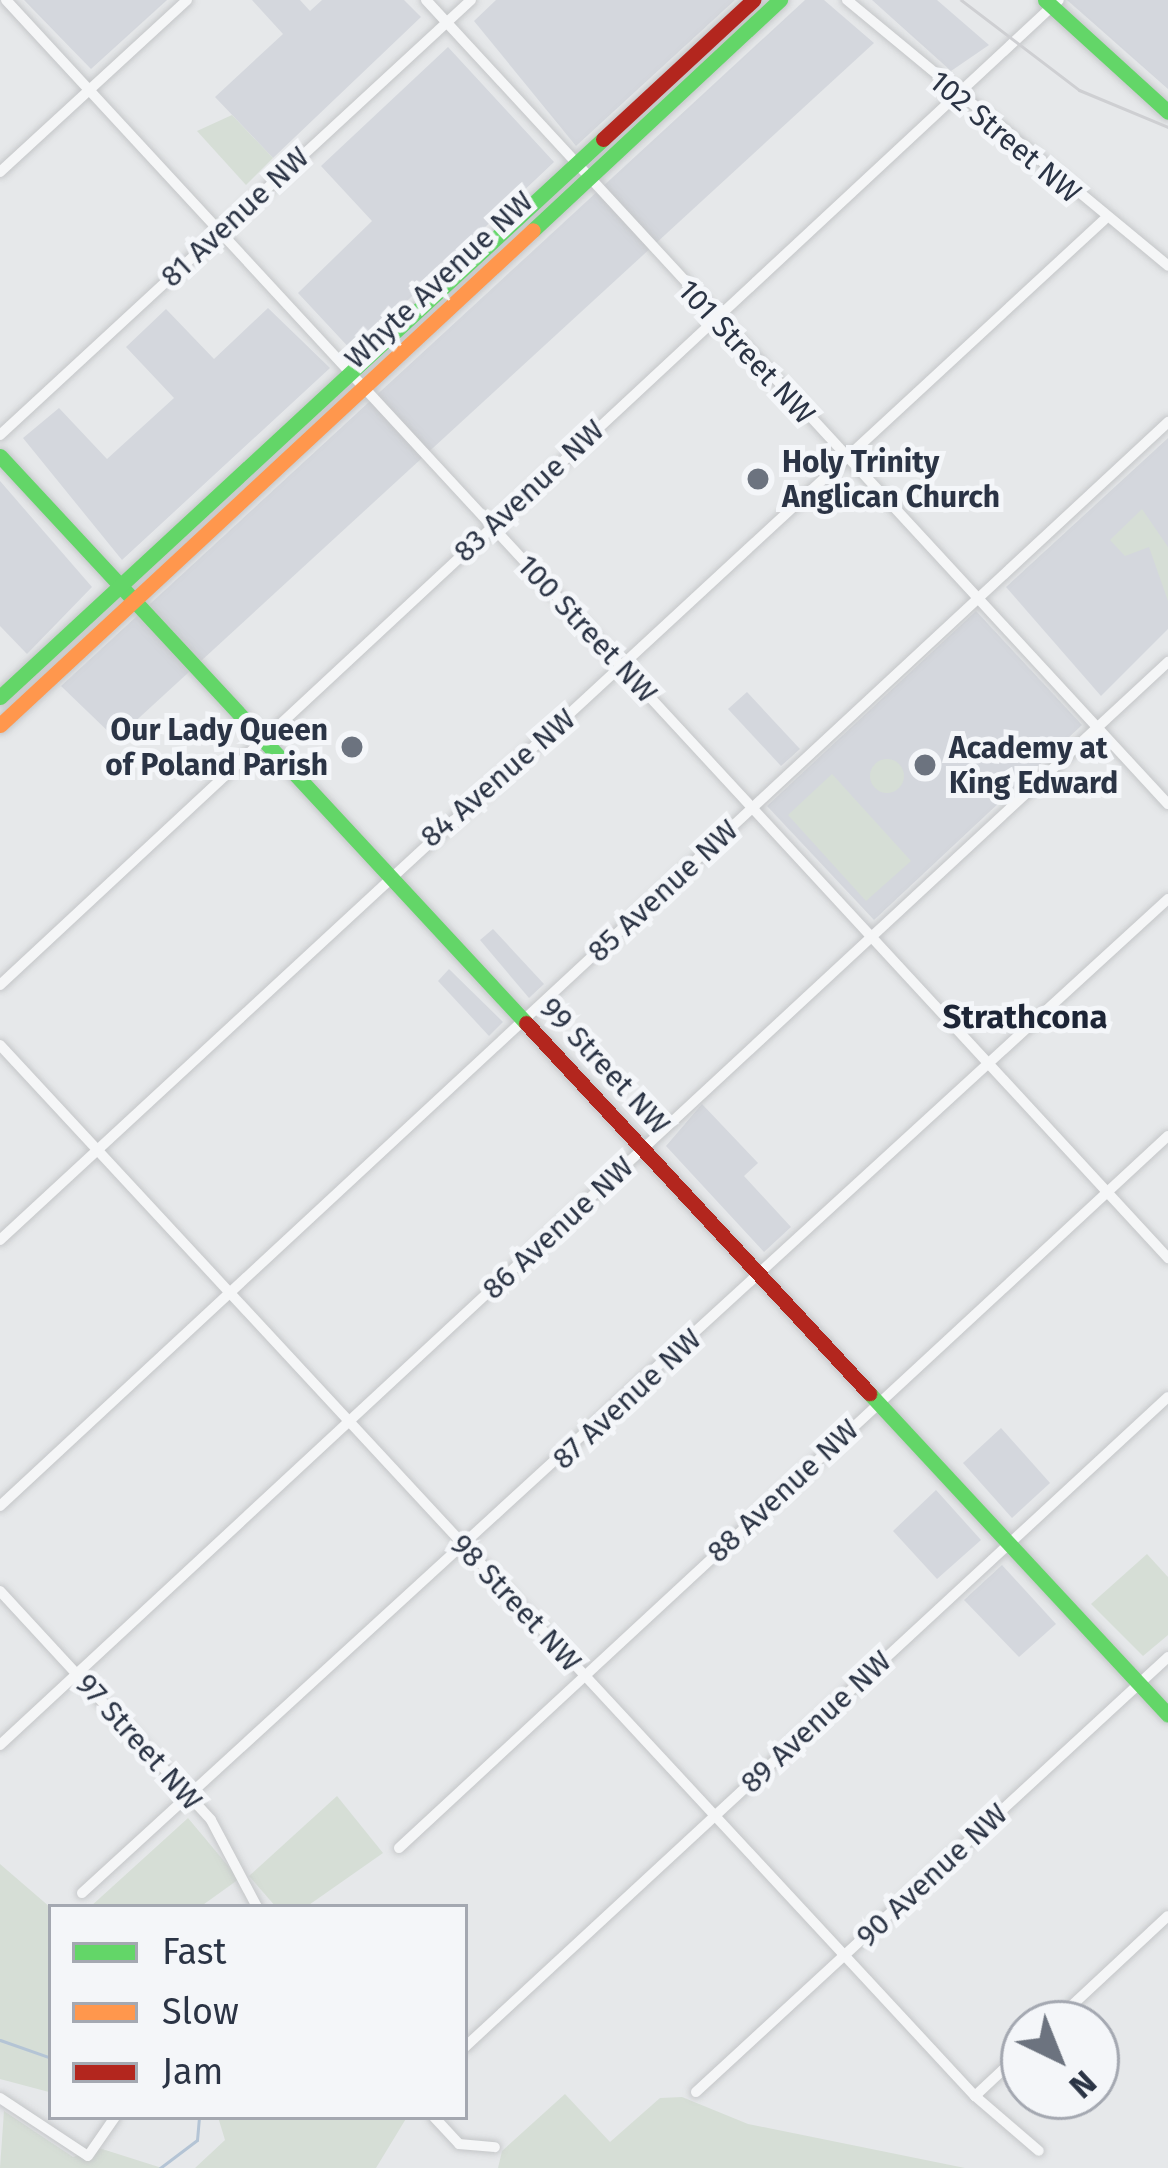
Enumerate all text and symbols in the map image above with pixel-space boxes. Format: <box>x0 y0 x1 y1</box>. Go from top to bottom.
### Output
street label: 102 Street NW <box>922 63 1088 211</box>
street label: 81 Avenue NW <box>153 139 317 295</box>
street label: Whyte Avenue NW <box>337 184 541 376</box>
street label: 101 Street NW <box>670 272 822 432</box>
street label: 83 Avenue NW <box>446 412 612 570</box>
place label: Holy Trinity Anglican Church <box>782 444 1000 514</box>
marker: Holy Trinity Anglican Church <box>745 466 771 492</box>
street label: 100 Street NW <box>509 548 665 710</box>
street label: 84 Avenue NW <box>413 701 583 855</box>
place label: Our Lady Queen of Poland Parish <box>105 712 328 783</box>
place label: Academy at King Edward <box>949 730 1118 801</box>
marker: Our Lady Queen of Poland Parish <box>339 734 365 760</box>
marker: Academy at King Edward <box>912 752 938 778</box>
street label: 85 Avenue NW <box>580 812 746 970</box>
street label: 99 Street NW <box>532 990 678 1142</box>
district label: Strathcona <box>942 998 1108 1038</box>
street label: 86 Avenue NW <box>475 1149 641 1307</box>
street label: 87 Avenue NW <box>545 1321 709 1477</box>
street label: 88 Avenue NW <box>700 1412 866 1570</box>
street label: 98 Street NW <box>443 1527 589 1679</box>
street label: 89 Avenue NW <box>733 1643 899 1801</box>
street label: 97 Street NW <box>68 1666 210 1818</box>
street label: 90 Avenue NW <box>849 1796 1015 1954</box>
legend <box>48 1904 468 2120</box>
text: Fast <box>162 1930 227 1974</box>
text: Slow <box>162 1990 239 2034</box>
north arrow <box>1000 2000 1120 2120</box>
text: Jam <box>162 2050 223 2094</box>
text: N <box>1061 2062 1104 2106</box>

